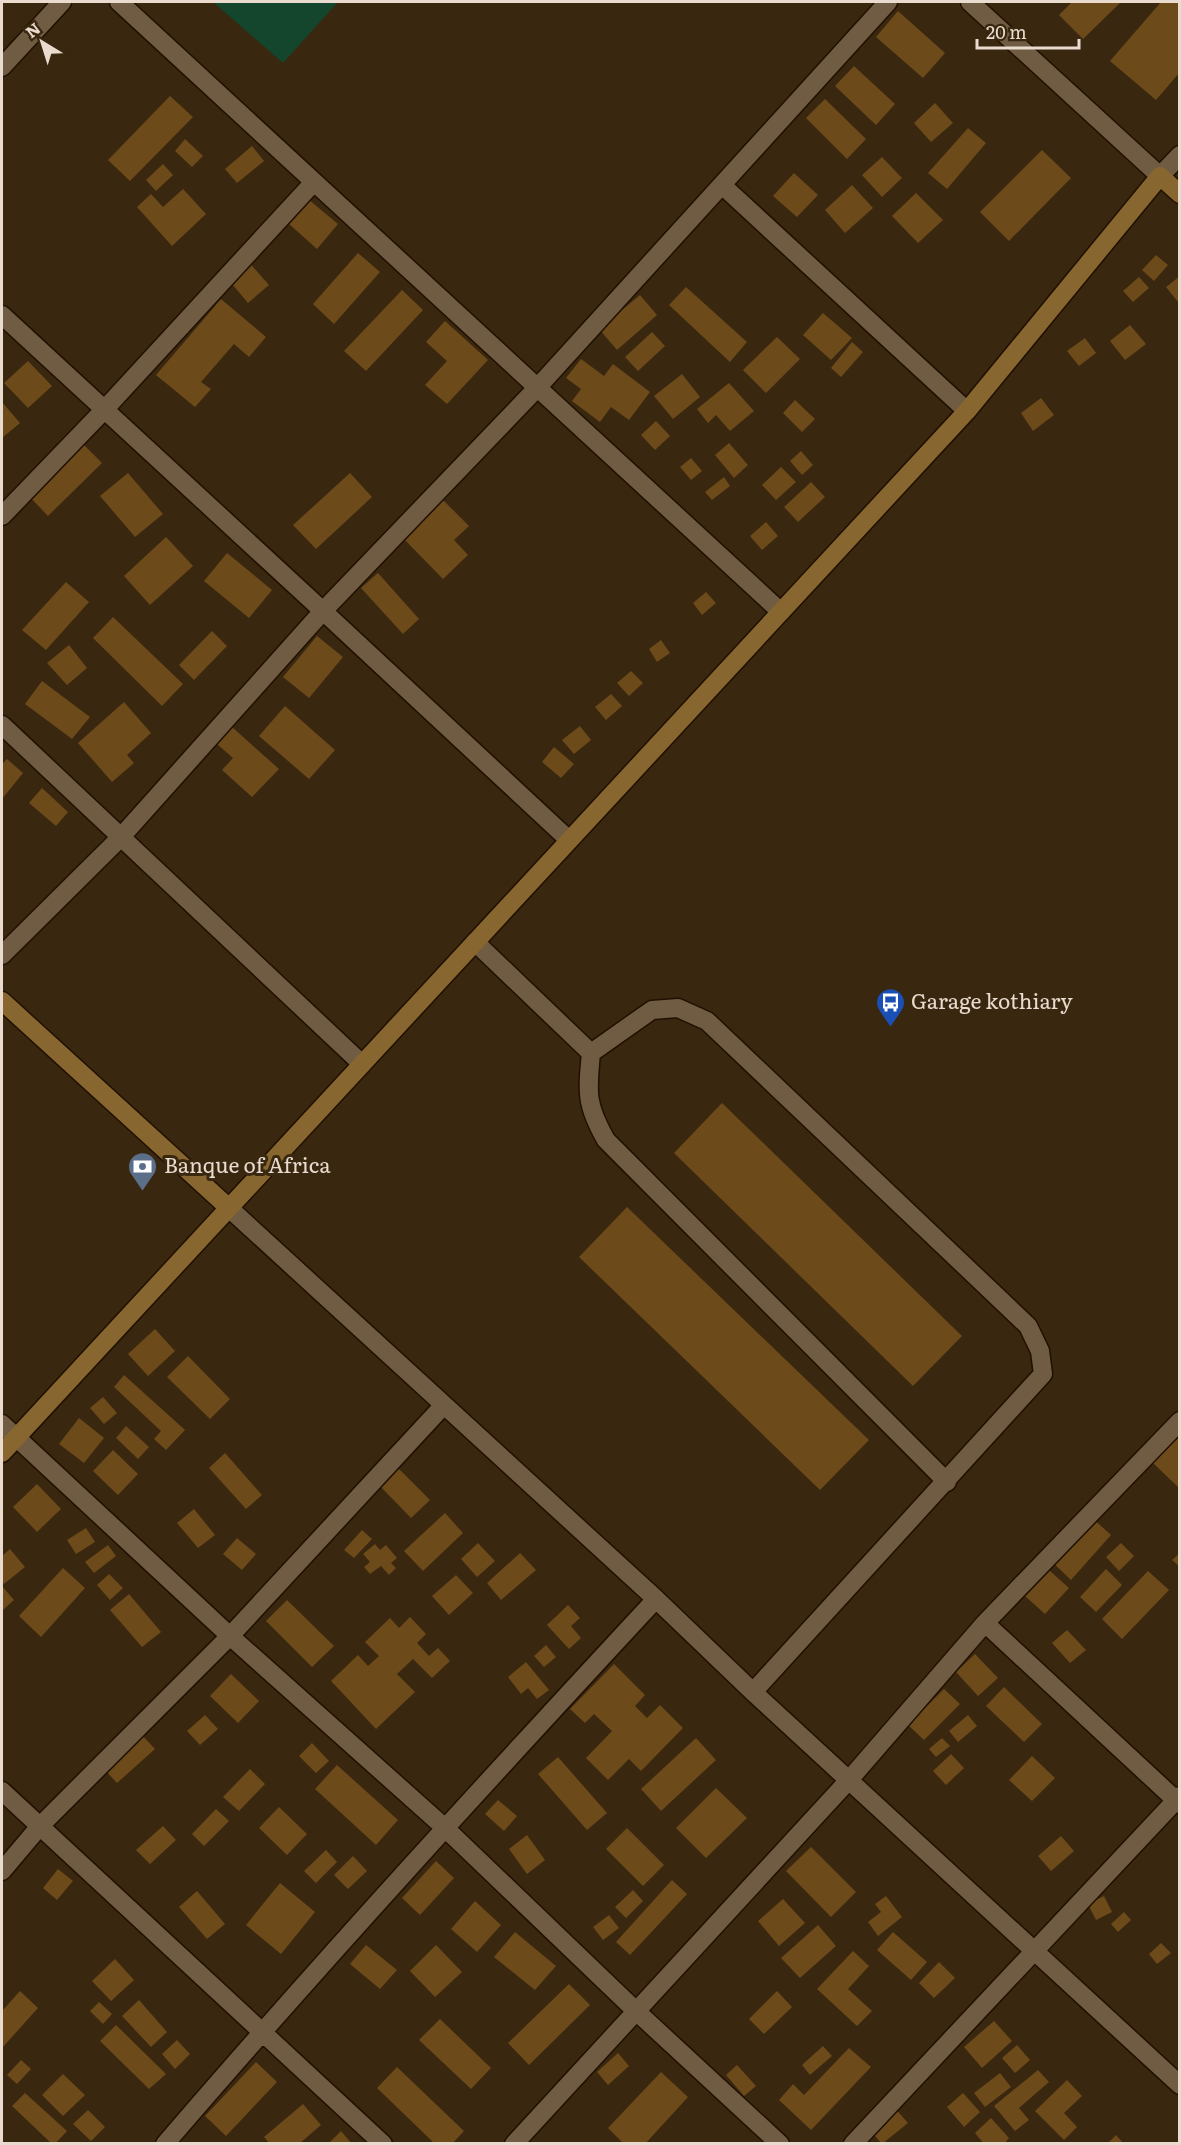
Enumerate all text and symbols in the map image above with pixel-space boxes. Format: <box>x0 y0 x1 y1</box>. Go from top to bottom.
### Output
north arrow <box>12 12 72 72</box>
scale bar <box>977 12 1079 50</box>
text: N <box>19 16 45 43</box>
text: 20 m <box>986 18 1027 45</box>
place label: Garage kothiary <box>911 984 1074 1015</box>
bus stop icon: Garage kothiary <box>874 986 906 1028</box>
place label: Banque of Africa <box>164 1148 331 1179</box>
bank icon: Banque of Africa <box>127 1150 159 1192</box>

